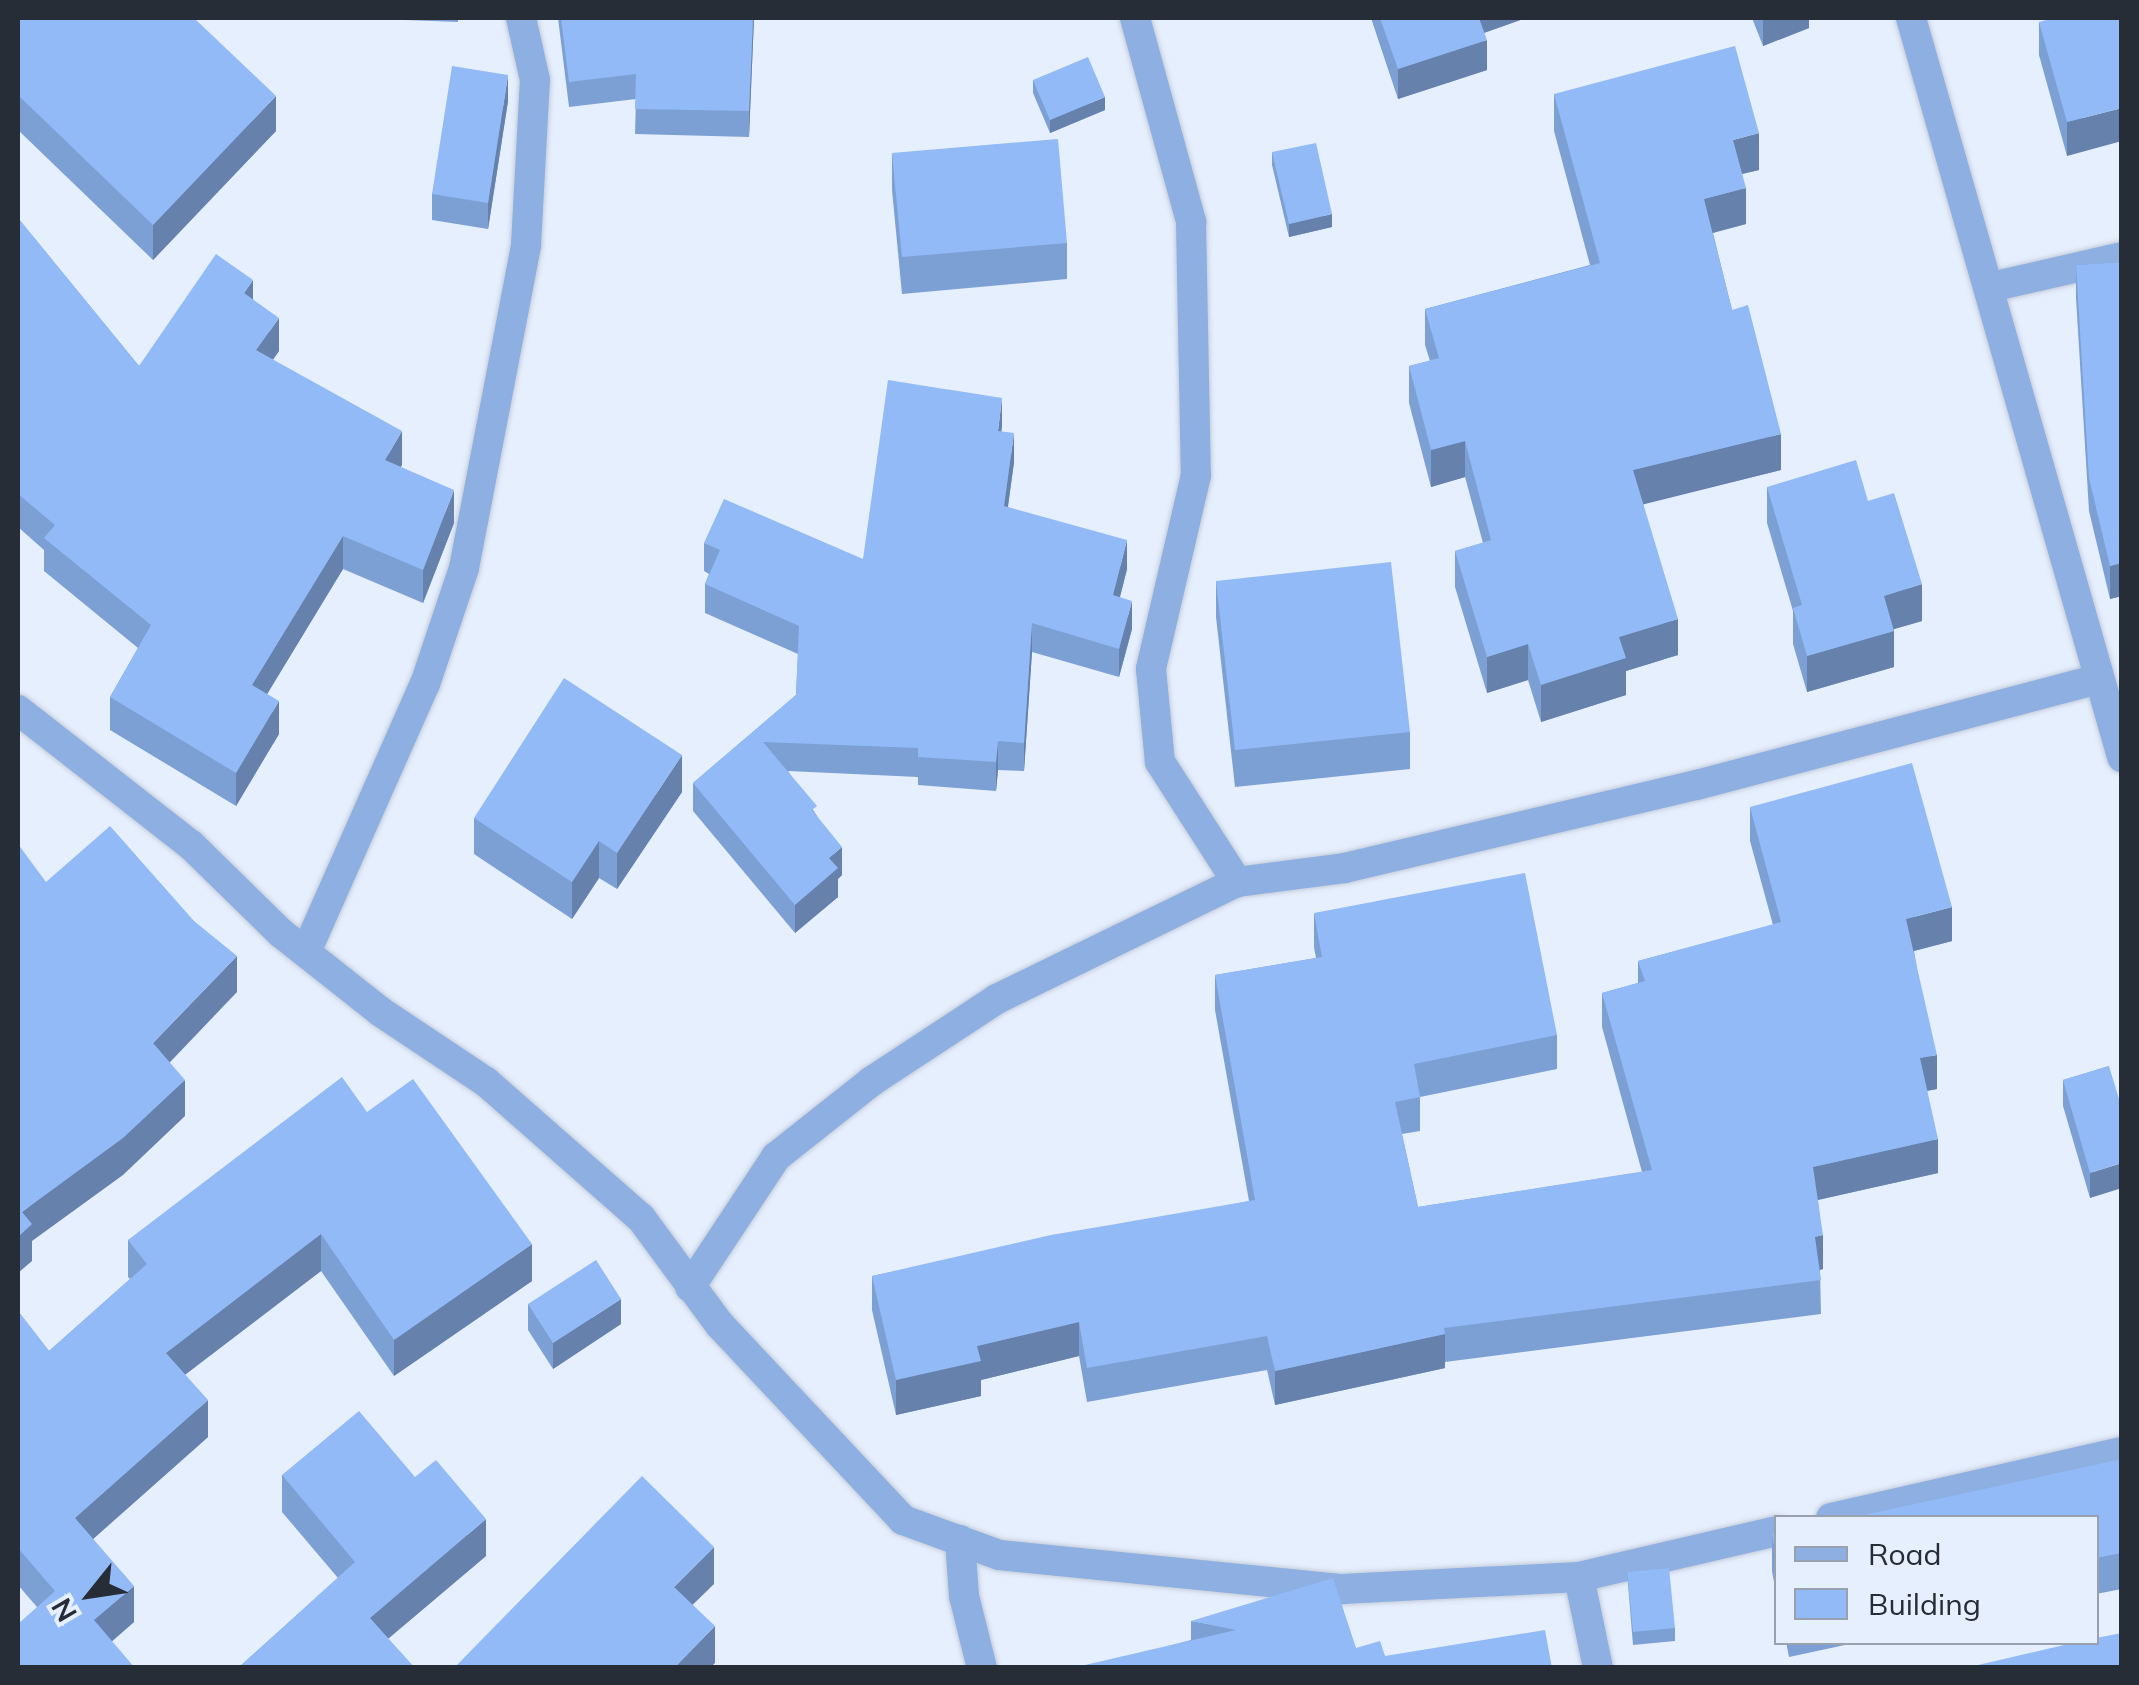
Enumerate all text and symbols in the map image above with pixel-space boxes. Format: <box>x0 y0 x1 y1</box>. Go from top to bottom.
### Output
legend <box>1774 1515 2099 1645</box>
text: Road <box>1868 1535 1942 1573</box>
north arrow <box>40 1545 140 1645</box>
text: Building <box>1868 1585 1981 1623</box>
text: N <box>43 1592 84 1628</box>

